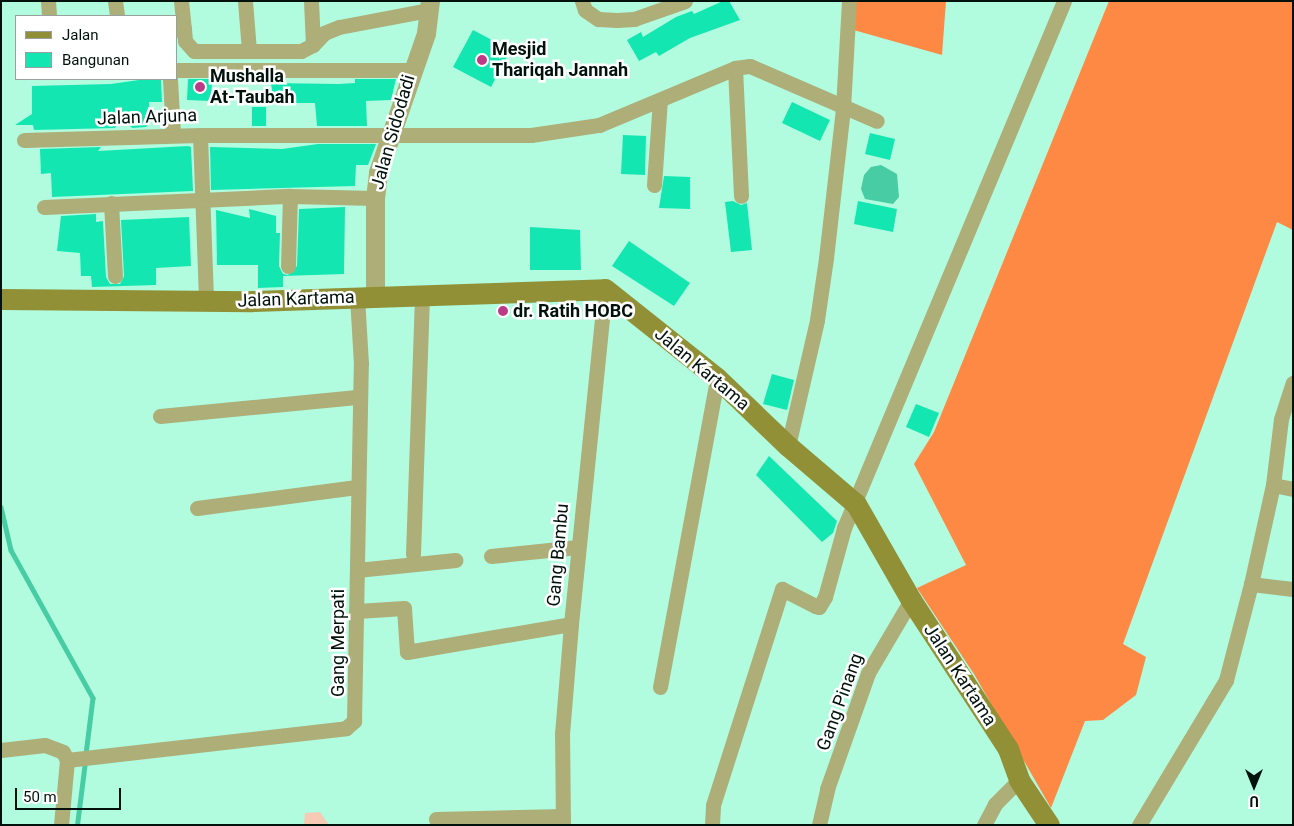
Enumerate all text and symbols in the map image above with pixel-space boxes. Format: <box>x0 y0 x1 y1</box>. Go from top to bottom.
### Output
legend <box>15 15 178 80</box>
text: Jalan <box>62 26 99 44</box>
place label: Mesjid Thariqah Jannah <box>492 39 628 82</box>
text: Bangunan <box>62 51 129 69</box>
marker: Mesjid Thariqah Jannah <box>476 54 488 66</box>
place label: Mushalla At-Taubah <box>210 66 295 108</box>
street label: Jalan Sidodadi <box>366 72 420 192</box>
marker: Mushalla At-Taubah <box>194 81 206 93</box>
street label: Jalan Arjuna <box>97 104 197 130</box>
street label: Jalan Kartama <box>237 286 355 312</box>
place label: dr. Ratih HOBC <box>513 300 633 322</box>
marker: dr. Ratih HOBC <box>497 305 509 317</box>
street label: Jalan Kartama <box>650 323 754 415</box>
street label: Gang Bambu <box>543 503 573 607</box>
street label: Gang Merpati <box>327 589 349 697</box>
street label: Jalan Kartama <box>919 620 1001 730</box>
street label: Gang Pinang <box>812 650 868 754</box>
north arrow <box>1229 761 1279 811</box>
scale bar <box>18 778 124 810</box>
text: 50 m <box>23 788 57 806</box>
text: U <box>1249 793 1259 809</box>

